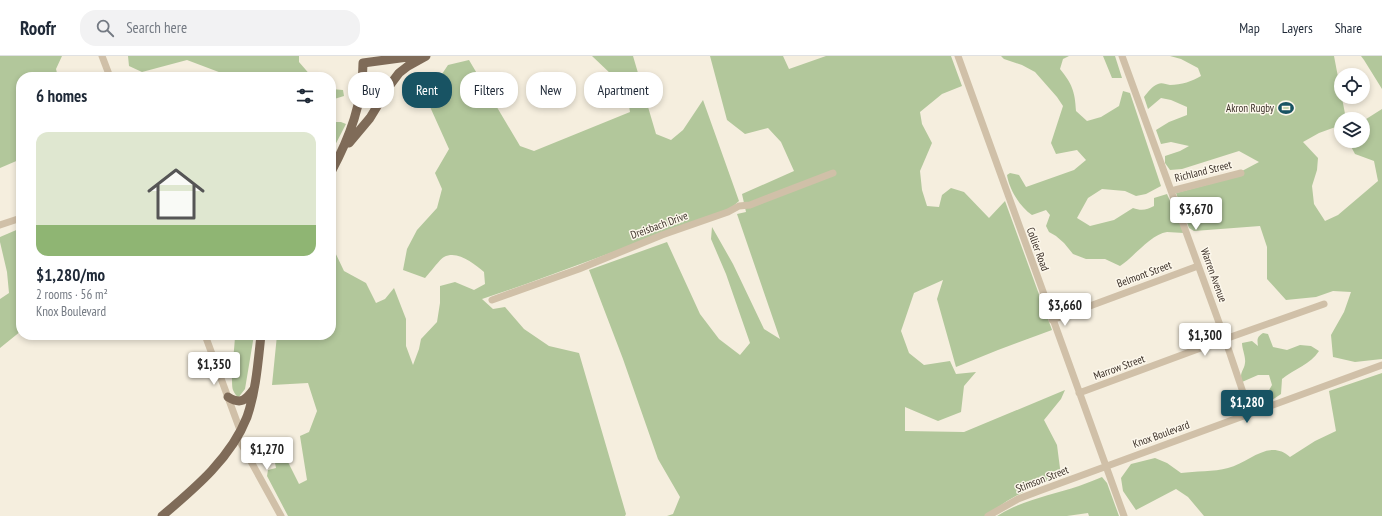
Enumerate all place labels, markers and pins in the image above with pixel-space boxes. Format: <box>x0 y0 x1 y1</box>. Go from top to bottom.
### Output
sports icon: Akron Rugby <box>1277 99 1295 117</box>
place label: Akron Rugby <box>1226 101 1275 115</box>
pin: $3,670 <box>1163 197 1229 231</box>
pin: $3,660 <box>1032 293 1098 327</box>
pin: $1,300 <box>1172 323 1238 357</box>
pin: $1,350 <box>181 352 247 386</box>
pin: $1,280 <box>1214 390 1280 424</box>
pin: $1,270 <box>234 437 300 471</box>

